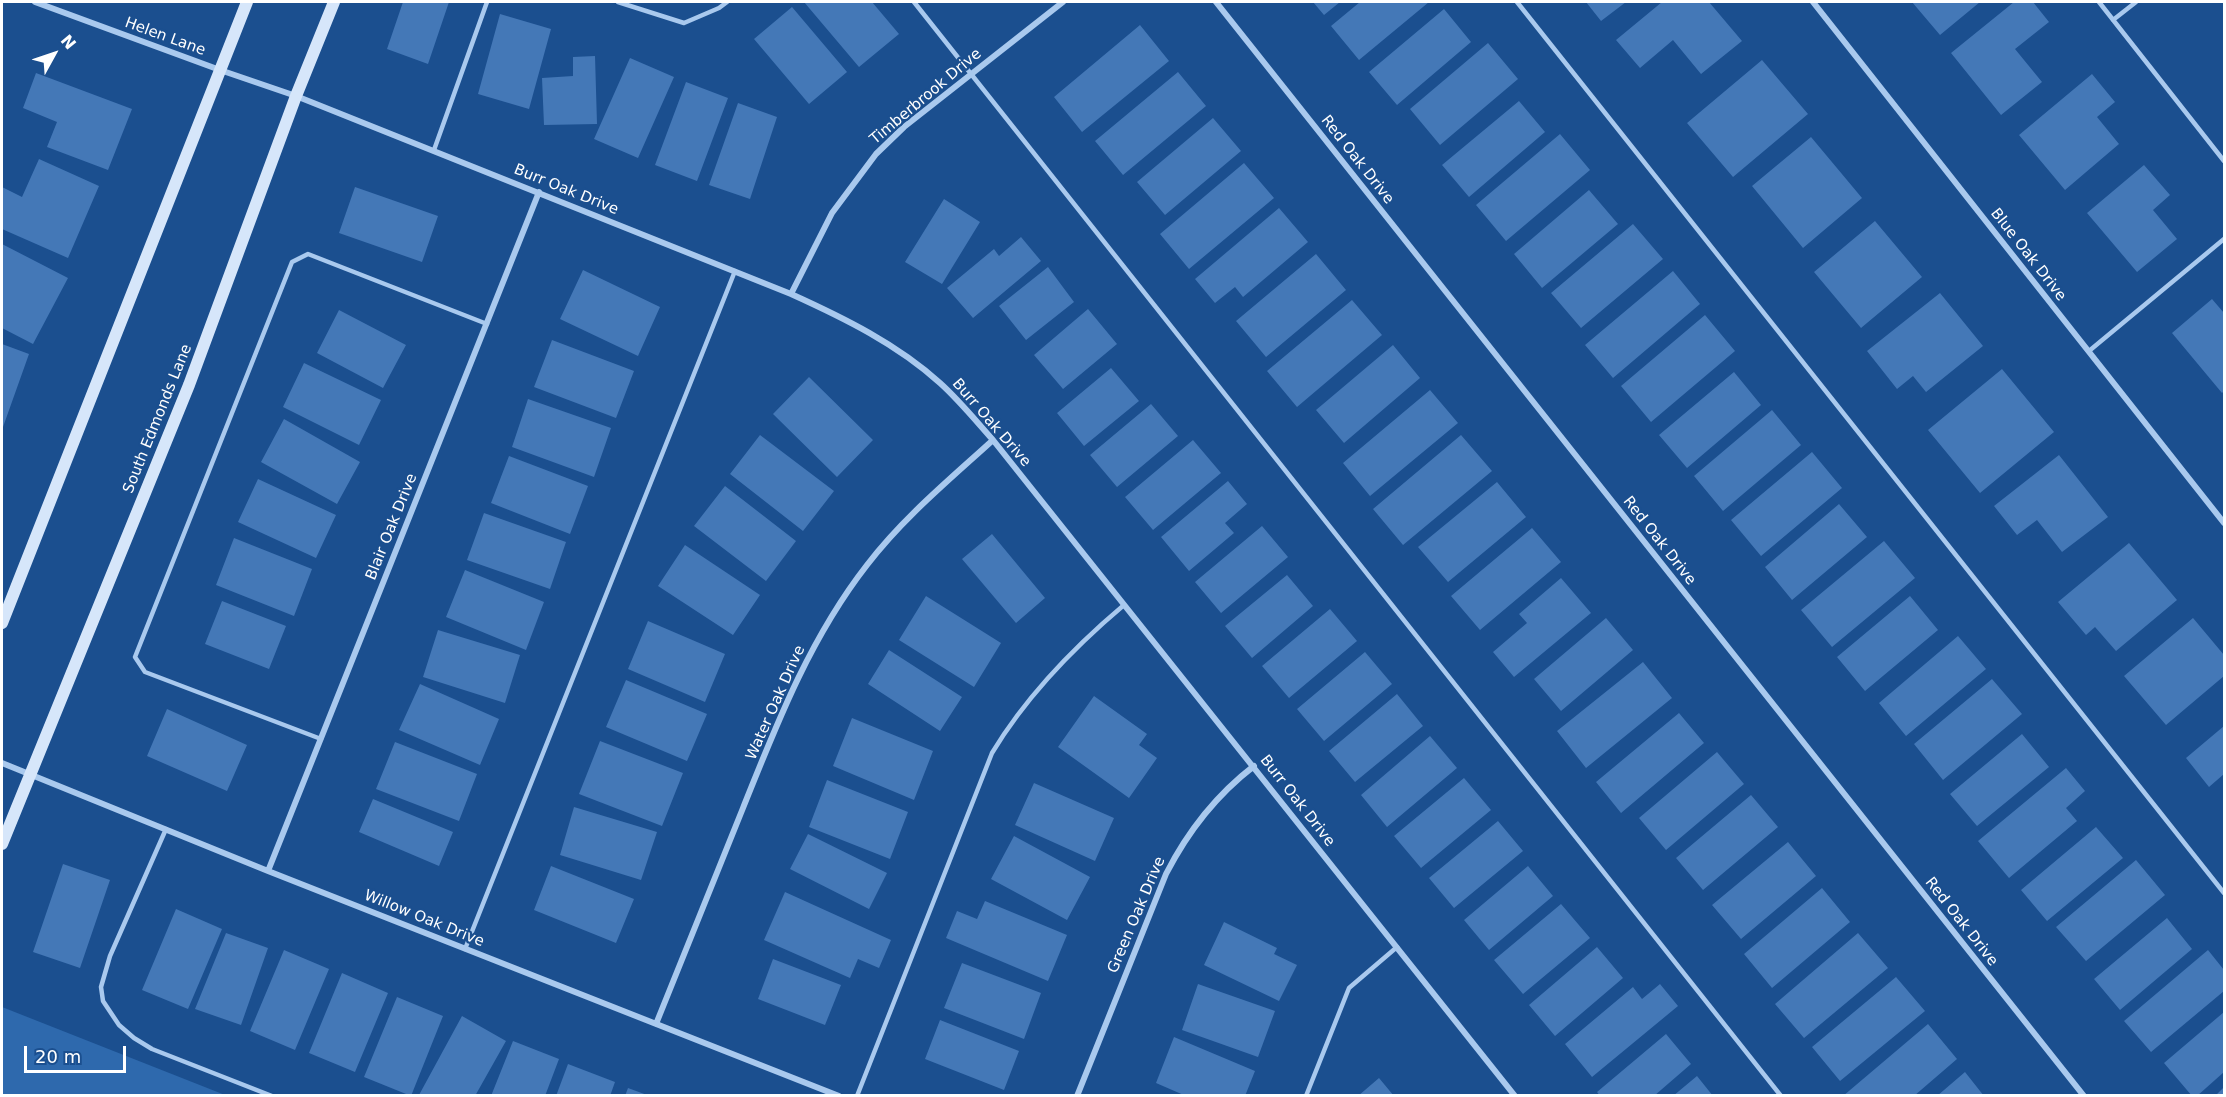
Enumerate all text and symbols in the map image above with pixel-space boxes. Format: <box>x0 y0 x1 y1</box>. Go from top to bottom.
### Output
street label: Helen Lane <box>122 14 208 60</box>
north arrow <box>24 24 84 84</box>
text: N <box>57 31 80 53</box>
street label: Timberbrook Drive <box>867 45 985 149</box>
street label: Red Oak Drive <box>1317 112 1397 208</box>
street label: Burr Oak Drive <box>511 161 621 219</box>
street label: Blue Oak Drive <box>1986 205 2070 305</box>
street label: South Edmonds Lane <box>120 342 196 496</box>
street label: Burr Oak Drive <box>948 375 1034 471</box>
street label: Blair Oak Drive <box>362 471 422 583</box>
street label: Red Oak Drive <box>1619 493 1699 589</box>
street label: Water Oak Drive <box>743 643 809 763</box>
street label: Burr Oak Drive <box>1256 752 1338 850</box>
street label: Green Oak Drive <box>1104 854 1170 976</box>
street label: Red Oak Drive <box>1921 874 2001 970</box>
street label: Willow Oak Drive <box>361 887 487 951</box>
scale bar <box>27 1034 129 1072</box>
text: 20 m <box>35 1046 81 1067</box>

